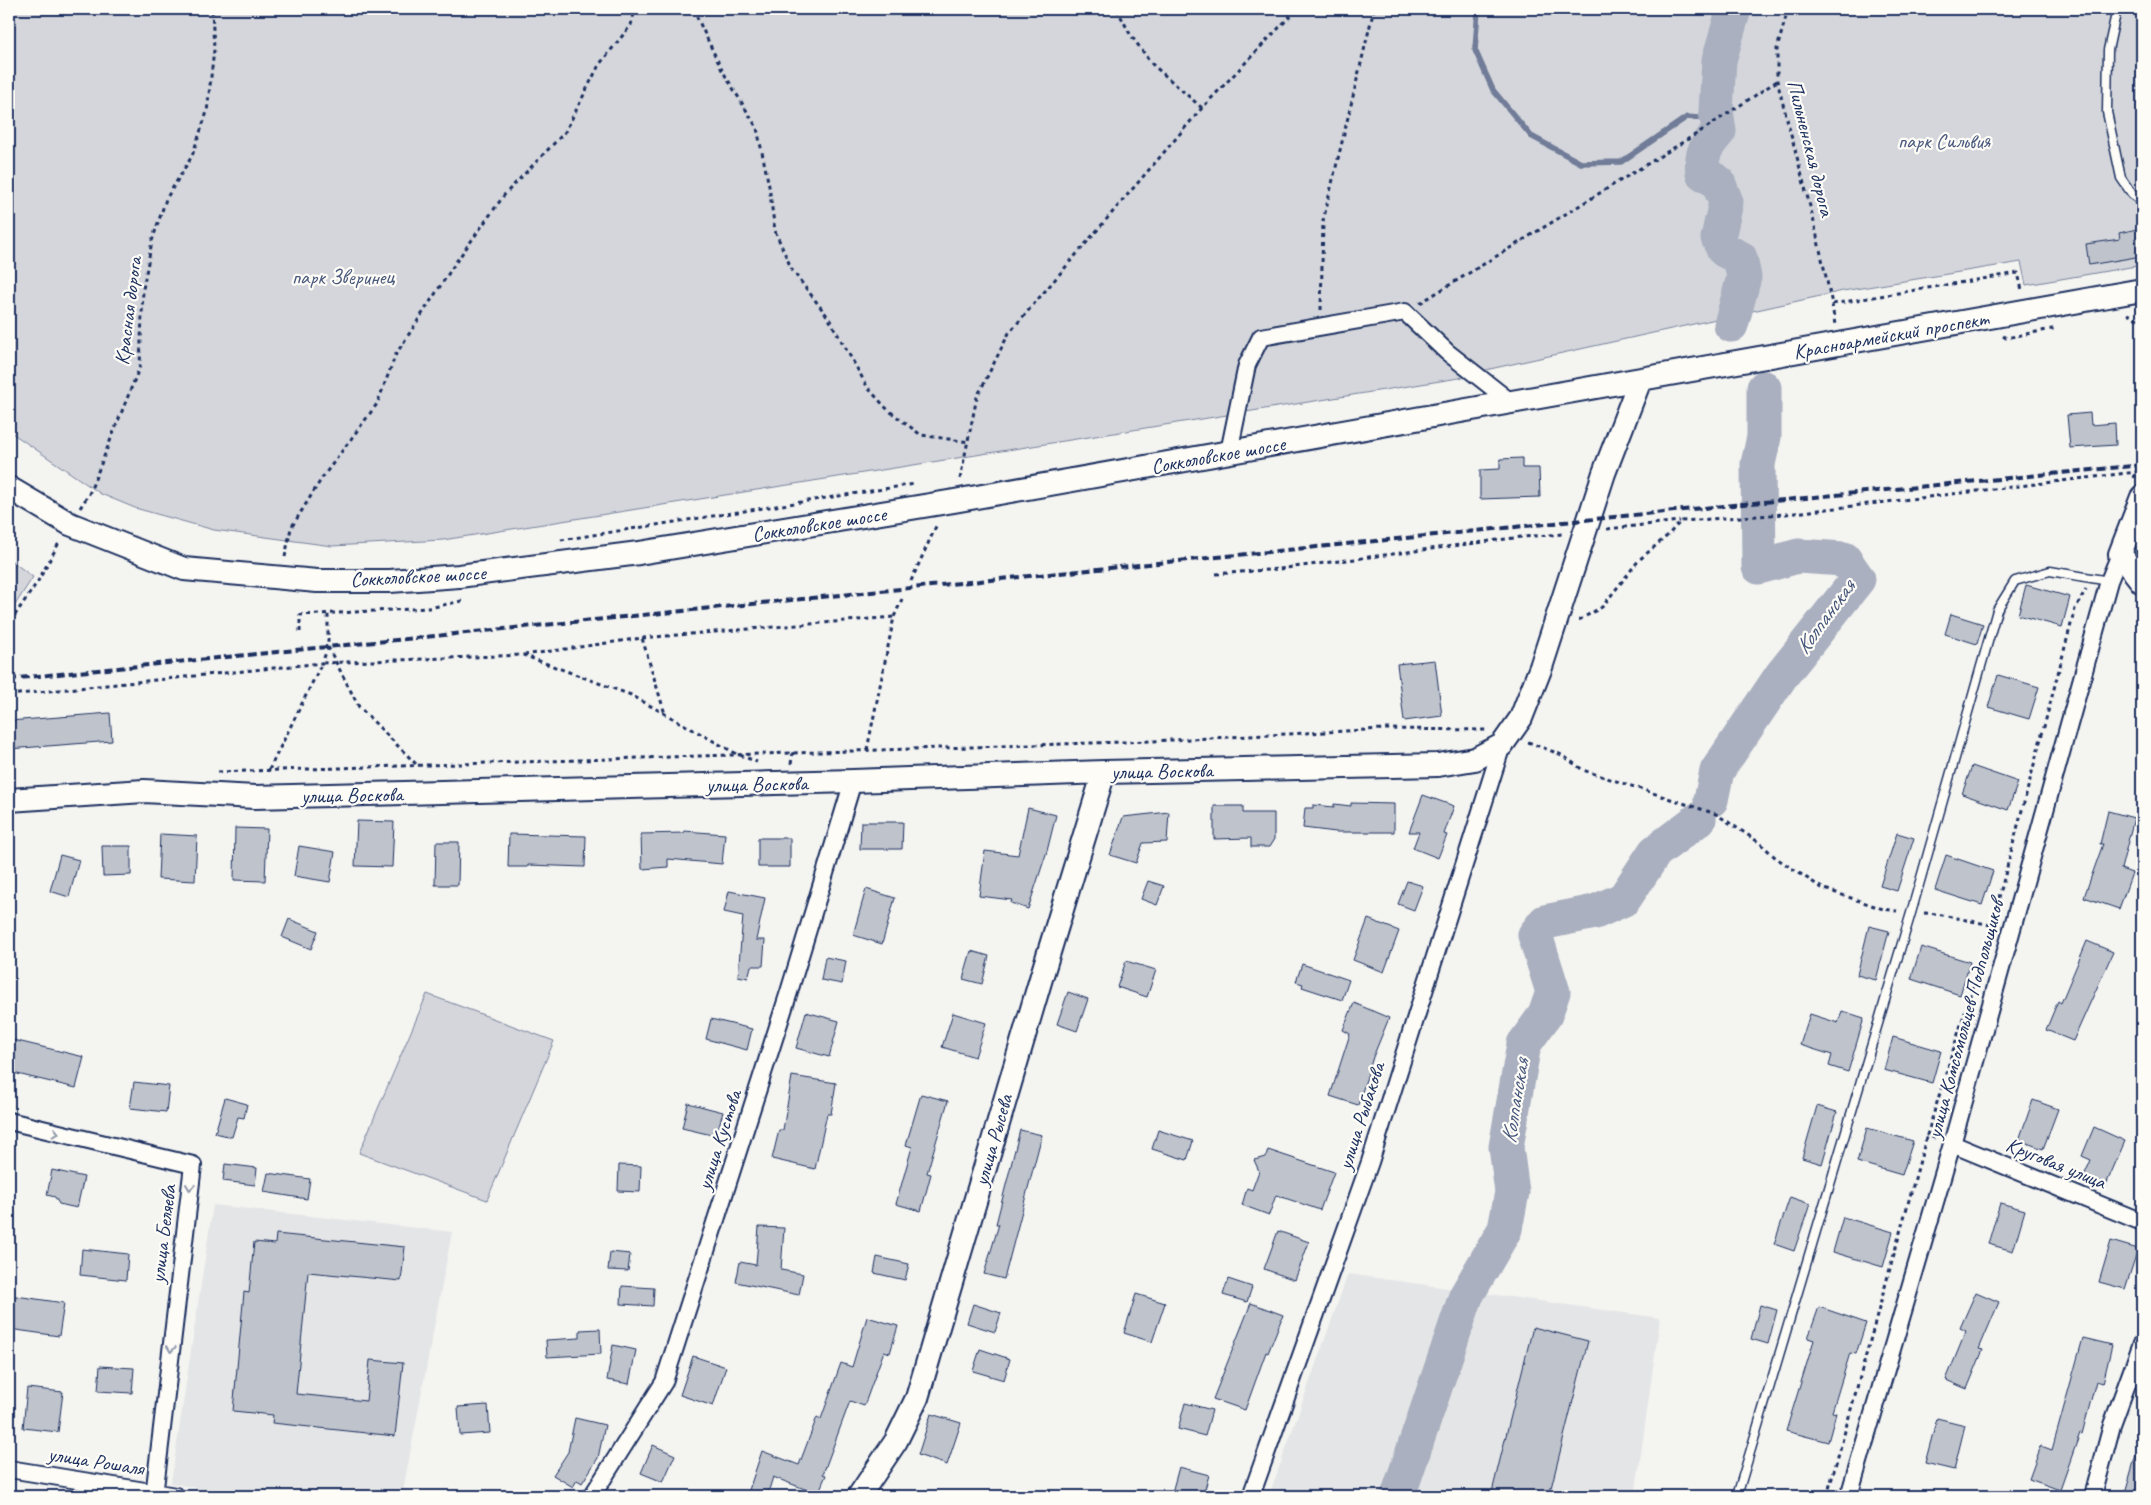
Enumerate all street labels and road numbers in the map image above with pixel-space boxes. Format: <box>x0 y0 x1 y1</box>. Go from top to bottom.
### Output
street label: Пильненская дорога <box>1782 77 1841 221</box>
street label: Красная дорога <box>108 253 148 367</box>
street label: Красноармейский проспект <box>1791 305 1992 365</box>
street label: Сокколовское шоссе <box>1149 430 1289 480</box>
street label: Сокколовское шоссе <box>750 500 890 547</box>
street label: Сокколовское шоссе <box>350 559 489 593</box>
street label: улица Воскова <box>1109 757 1215 785</box>
street label: улица Воскова <box>704 770 810 798</box>
street label: улица Воскова <box>299 781 405 809</box>
street label: улица Комсомольцев Подпольщиков <box>1920 892 2011 1143</box>
street label: улица Рыбакова <box>1331 1057 1391 1175</box>
street label: улица Кустова <box>690 1085 748 1195</box>
street label: улица Рысева <box>967 1090 1019 1191</box>
street label: Круговая улица <box>2002 1131 2111 1195</box>
street label: улица Беляева <box>144 1182 182 1286</box>
street label: улица Рошаля <box>44 1440 148 1482</box>

